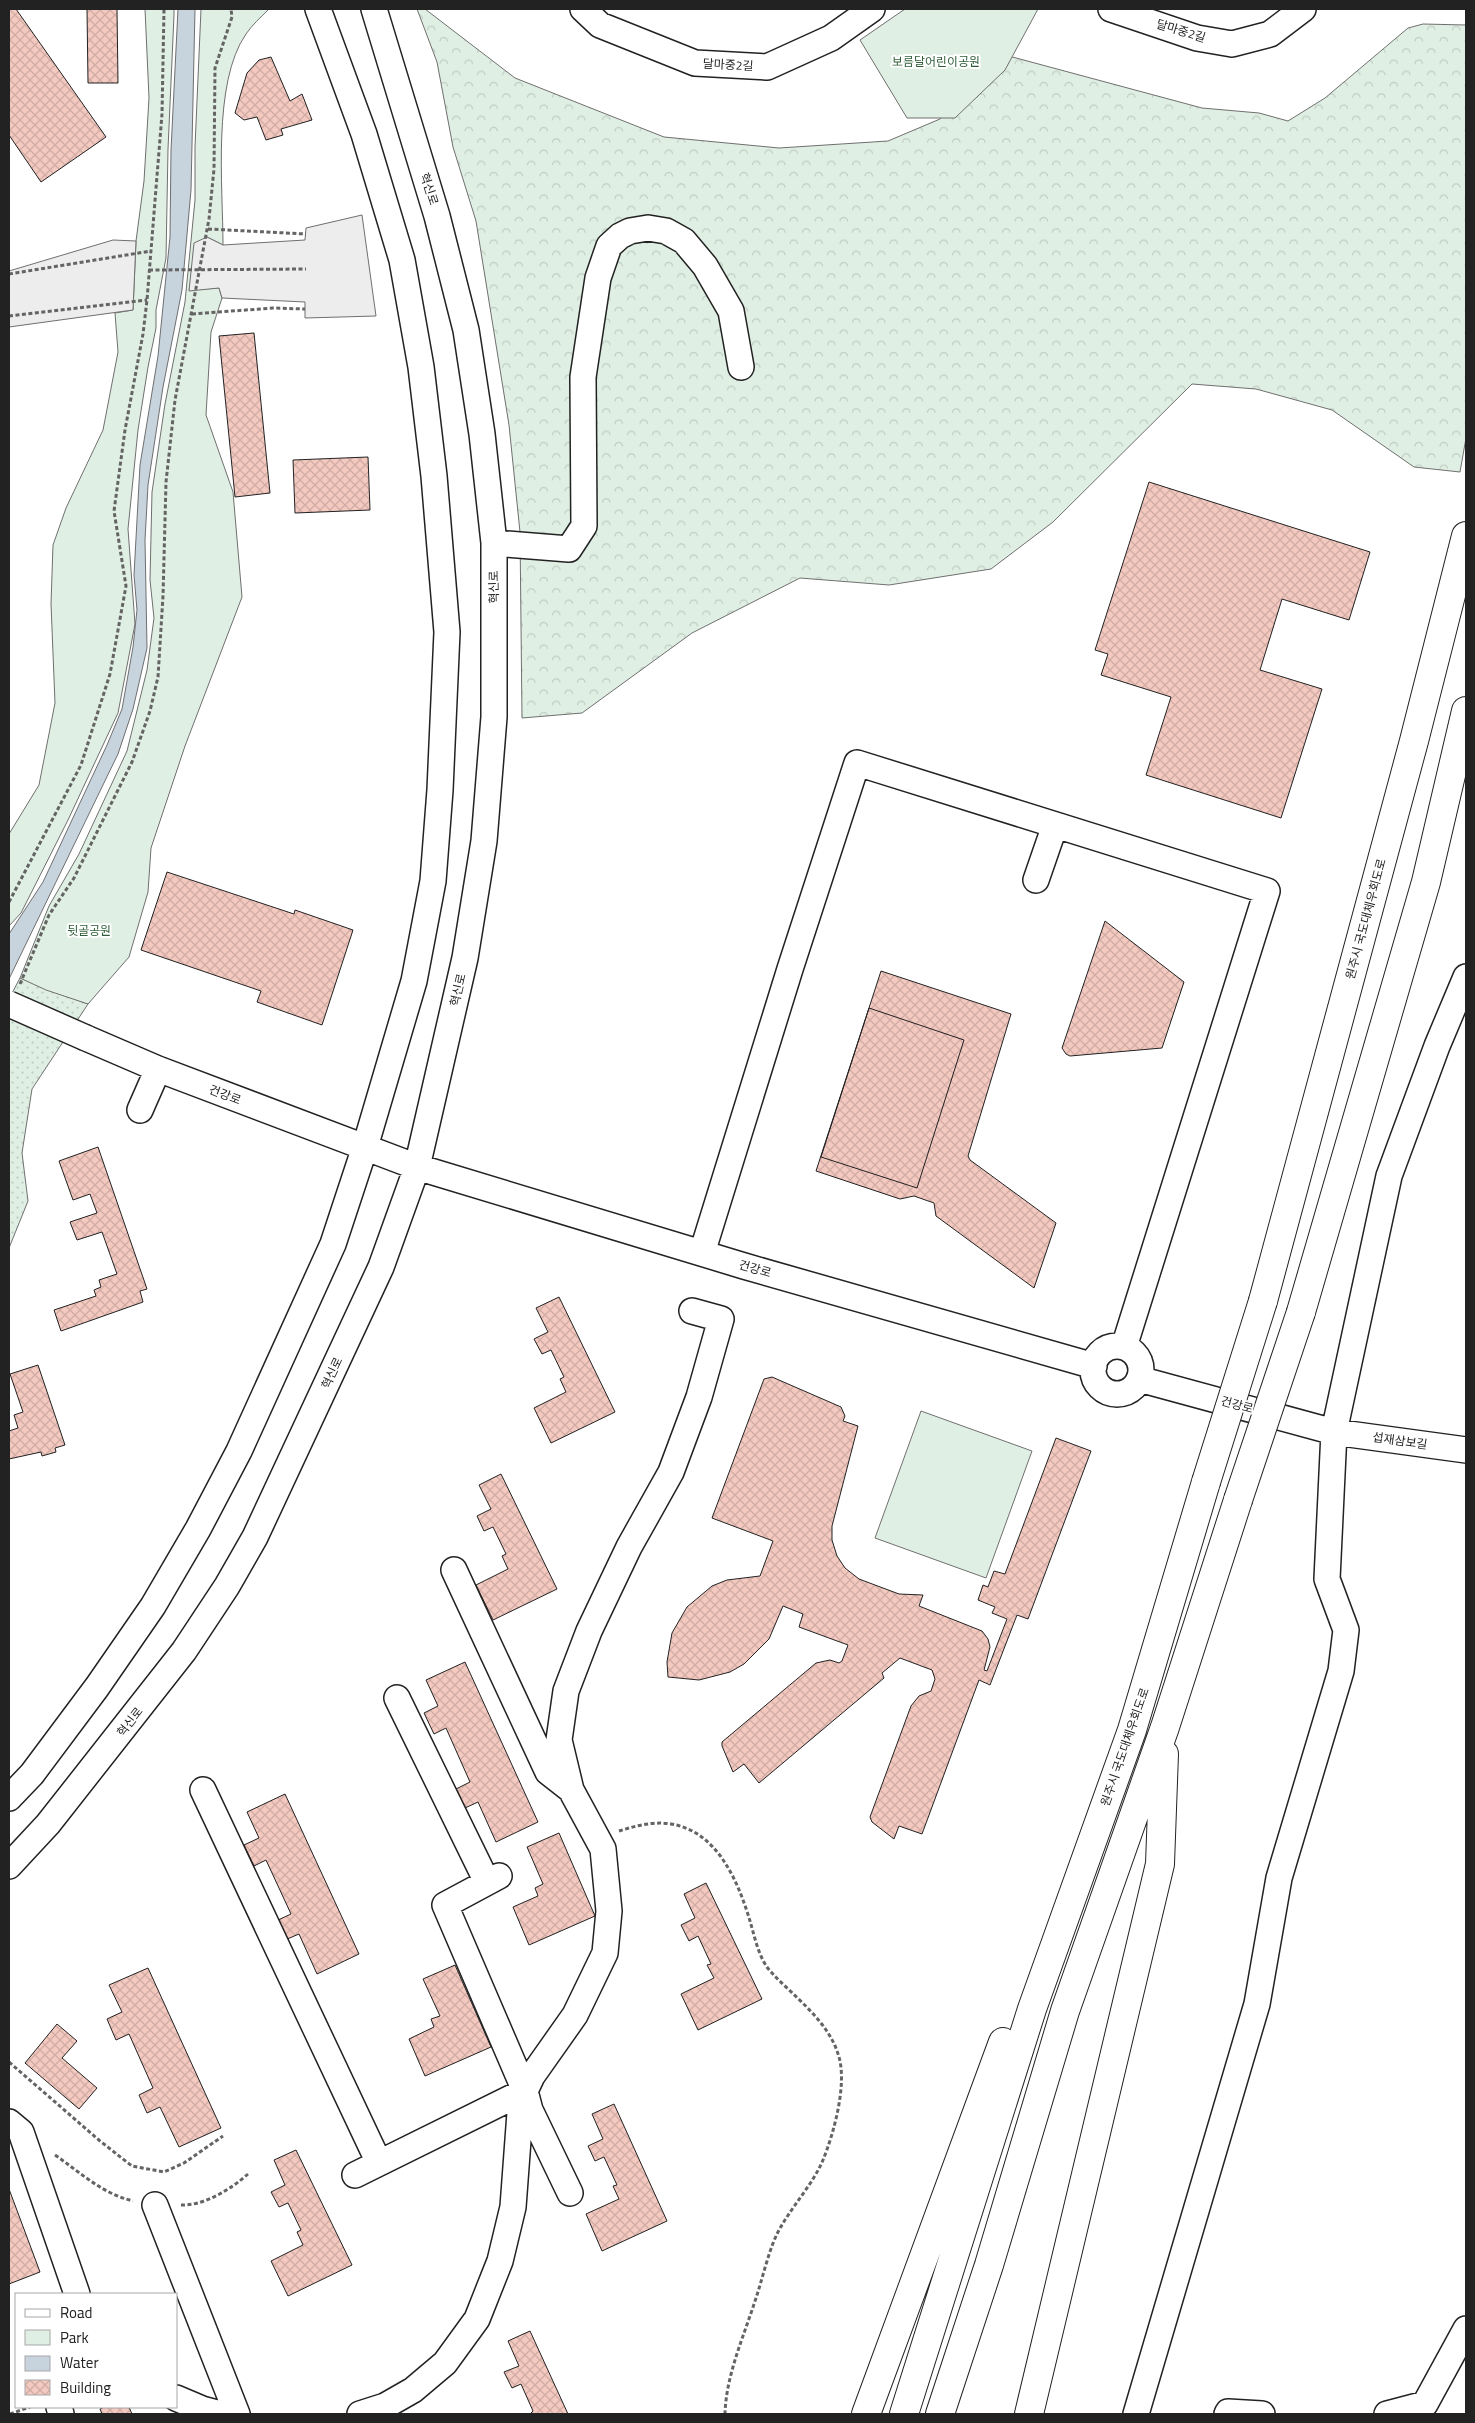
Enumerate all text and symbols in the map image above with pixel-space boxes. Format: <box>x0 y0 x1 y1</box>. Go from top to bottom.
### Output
street label: 달마중2길 <box>1154 14 1208 47</box>
park label: 보름달어린이공원 <box>892 52 980 71</box>
street label: 달마중2길 <box>702 54 754 75</box>
street label: 혁신로 <box>415 170 444 208</box>
street label: 혁신로 <box>484 570 503 604</box>
street label: 원주시 국도대체우회도로 <box>1340 856 1391 981</box>
park label: 뒷골공원 <box>67 921 111 940</box>
street label: 혁신로 <box>445 972 470 1008</box>
street label: 건강로 <box>206 1080 244 1109</box>
street label: 건강로 <box>737 1255 774 1282</box>
street label: 혁신로 <box>316 1354 347 1392</box>
street label: 건강로 <box>1219 1391 1256 1418</box>
street label: 섭재삼보길 <box>1371 1427 1429 1454</box>
street label: 원주시 국도대체우회도로 <box>1095 1685 1154 1809</box>
street label: 혁신로 <box>112 1703 147 1741</box>
legend <box>15 2293 178 2408</box>
text: Road <box>60 2301 92 2324</box>
text: Park <box>60 2326 89 2349</box>
text: Water <box>60 2351 99 2374</box>
text: Building <box>60 2376 111 2399</box>

